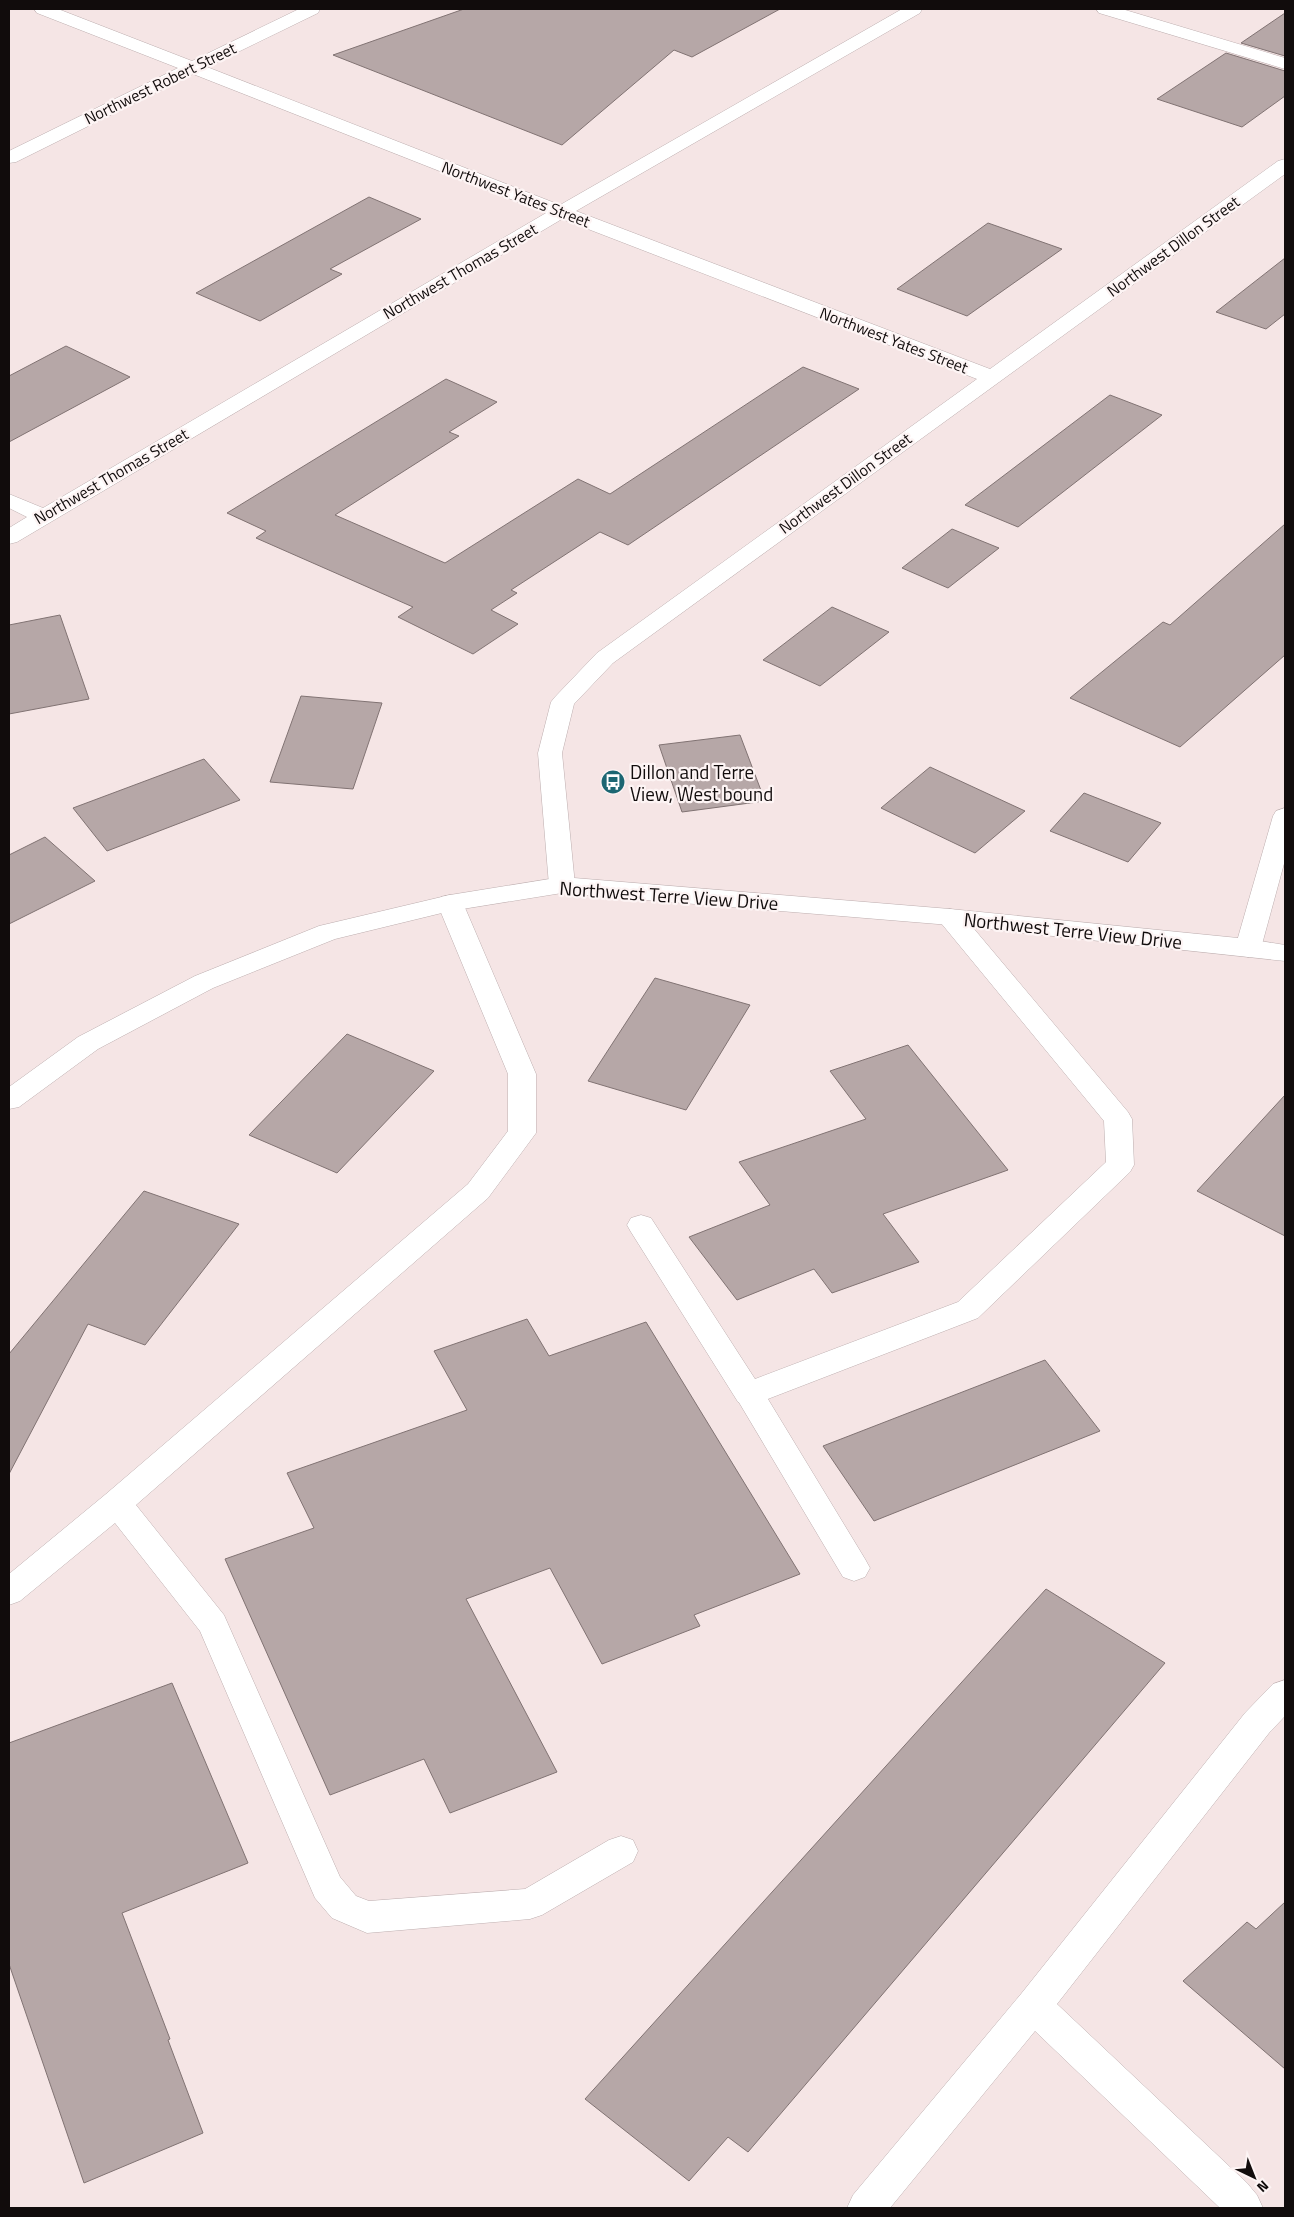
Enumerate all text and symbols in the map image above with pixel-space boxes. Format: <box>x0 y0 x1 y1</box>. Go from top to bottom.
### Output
street label: Northwest Robert Street <box>80 36 240 130</box>
street label: Northwest Yates Street <box>438 155 594 233</box>
street label: Northwest Dillon Street <box>1102 189 1245 302</box>
street label: Northwest Thomas Street <box>378 217 542 325</box>
street label: Northwest Yates Street <box>816 301 972 379</box>
street label: Northwest Thomas Street <box>29 422 193 530</box>
street label: Northwest Dillon Street <box>774 426 917 539</box>
place label: Dillon and Terre View, West bound <box>630 757 773 808</box>
bus stop icon: Dillon and Terre View, West bound <box>600 769 626 795</box>
street label: Northwest Terre View Drive <box>559 873 779 917</box>
street label: Northwest Terre View Drive <box>962 904 1184 956</box>
north arrow <box>1229 2152 1279 2202</box>
text: N <box>1252 2176 1274 2198</box>

